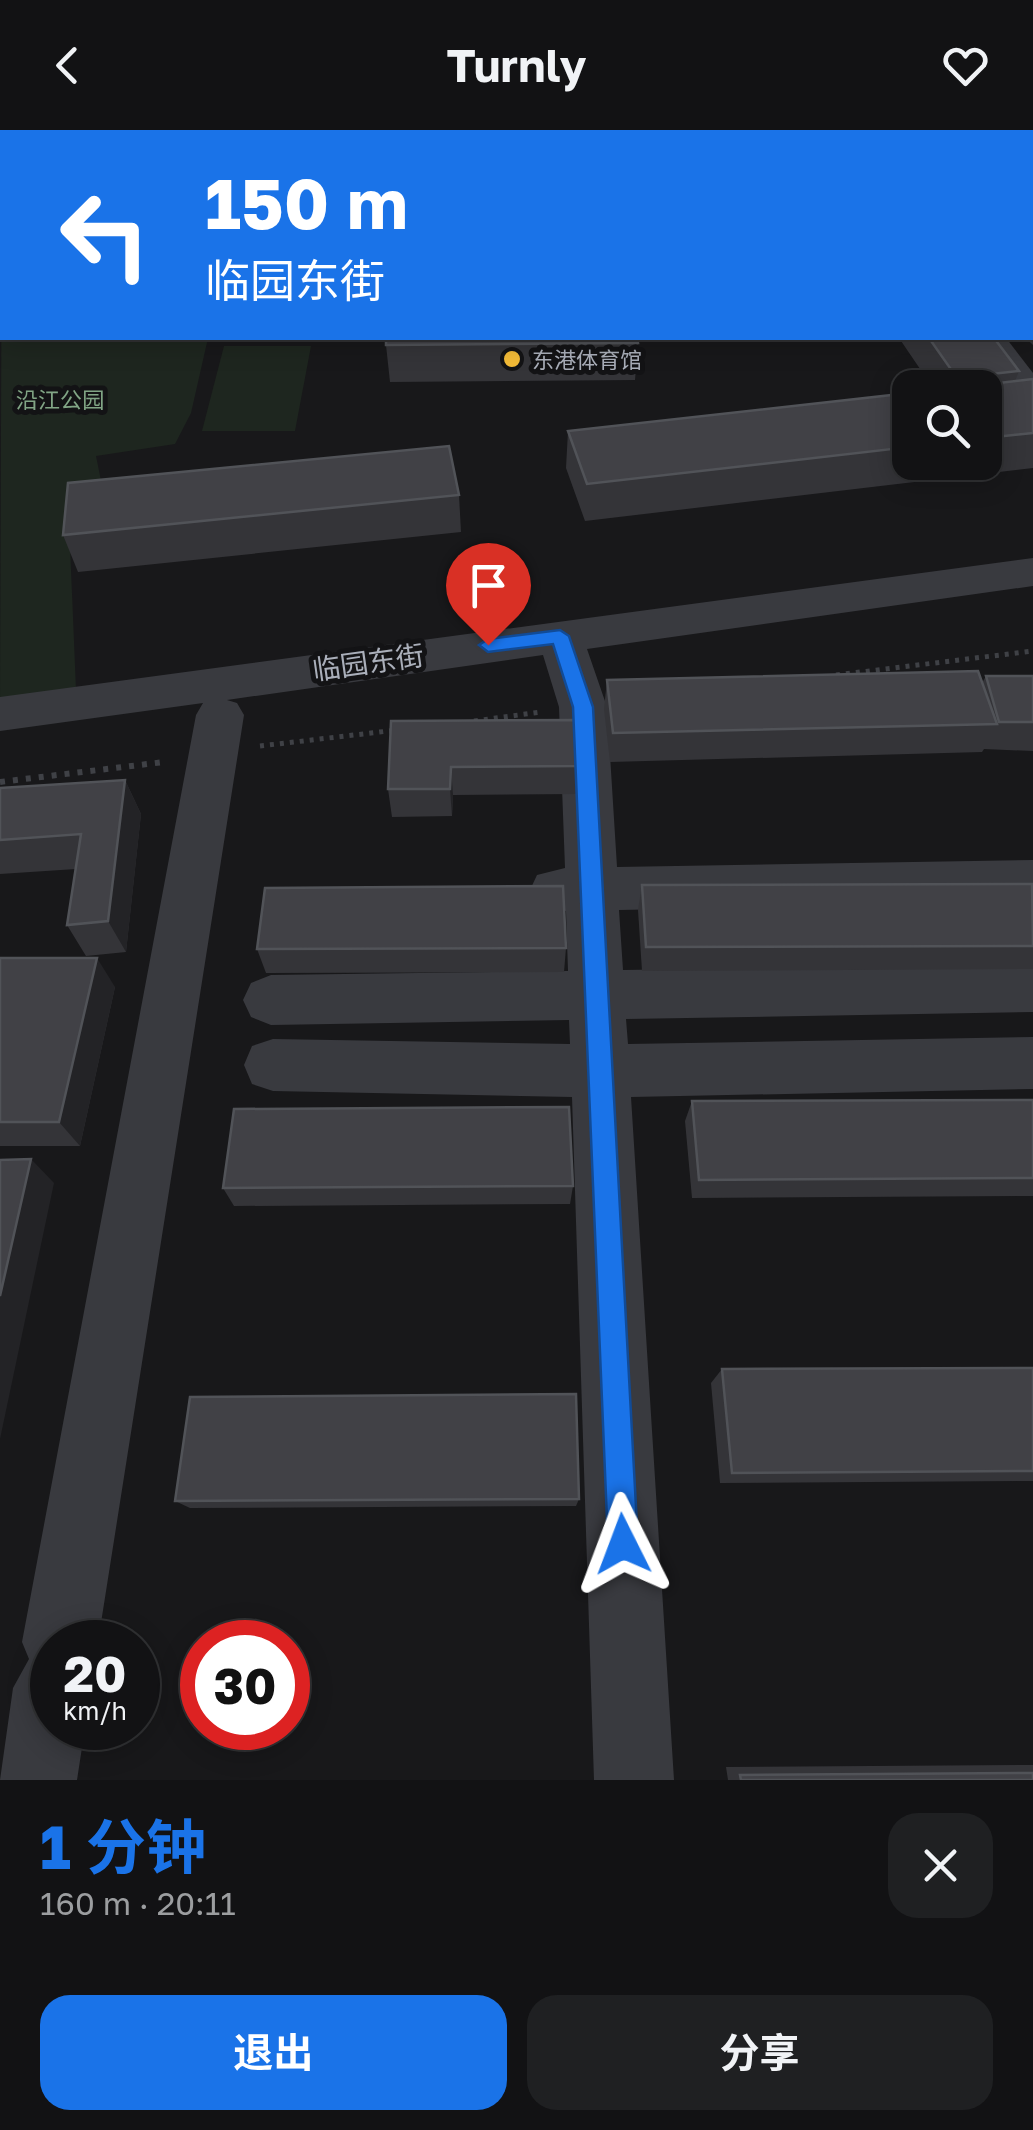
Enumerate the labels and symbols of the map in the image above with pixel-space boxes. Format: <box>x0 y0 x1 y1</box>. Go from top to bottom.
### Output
place label: 东港体育馆 <box>532 346 642 373</box>
marker: 东港体育馆 <box>501 348 523 370</box>
park label: 沿江公园 <box>16 386 104 413</box>
pin <box>446 543 531 646</box>
street label: 临园东街 <box>310 638 426 686</box>
position arrow <box>571 1492 675 1596</box>
speed limit sign: 30 <box>180 1620 310 1750</box>

